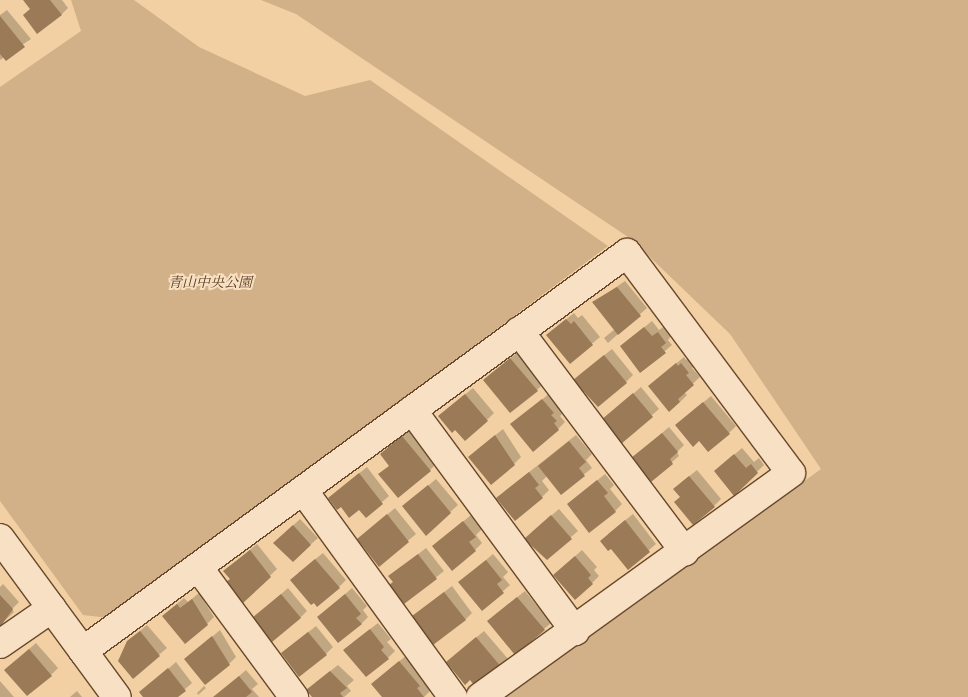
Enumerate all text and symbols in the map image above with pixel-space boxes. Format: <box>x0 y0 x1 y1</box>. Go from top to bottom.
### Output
park label: 青山中央公園 <box>168 275 252 291</box>

